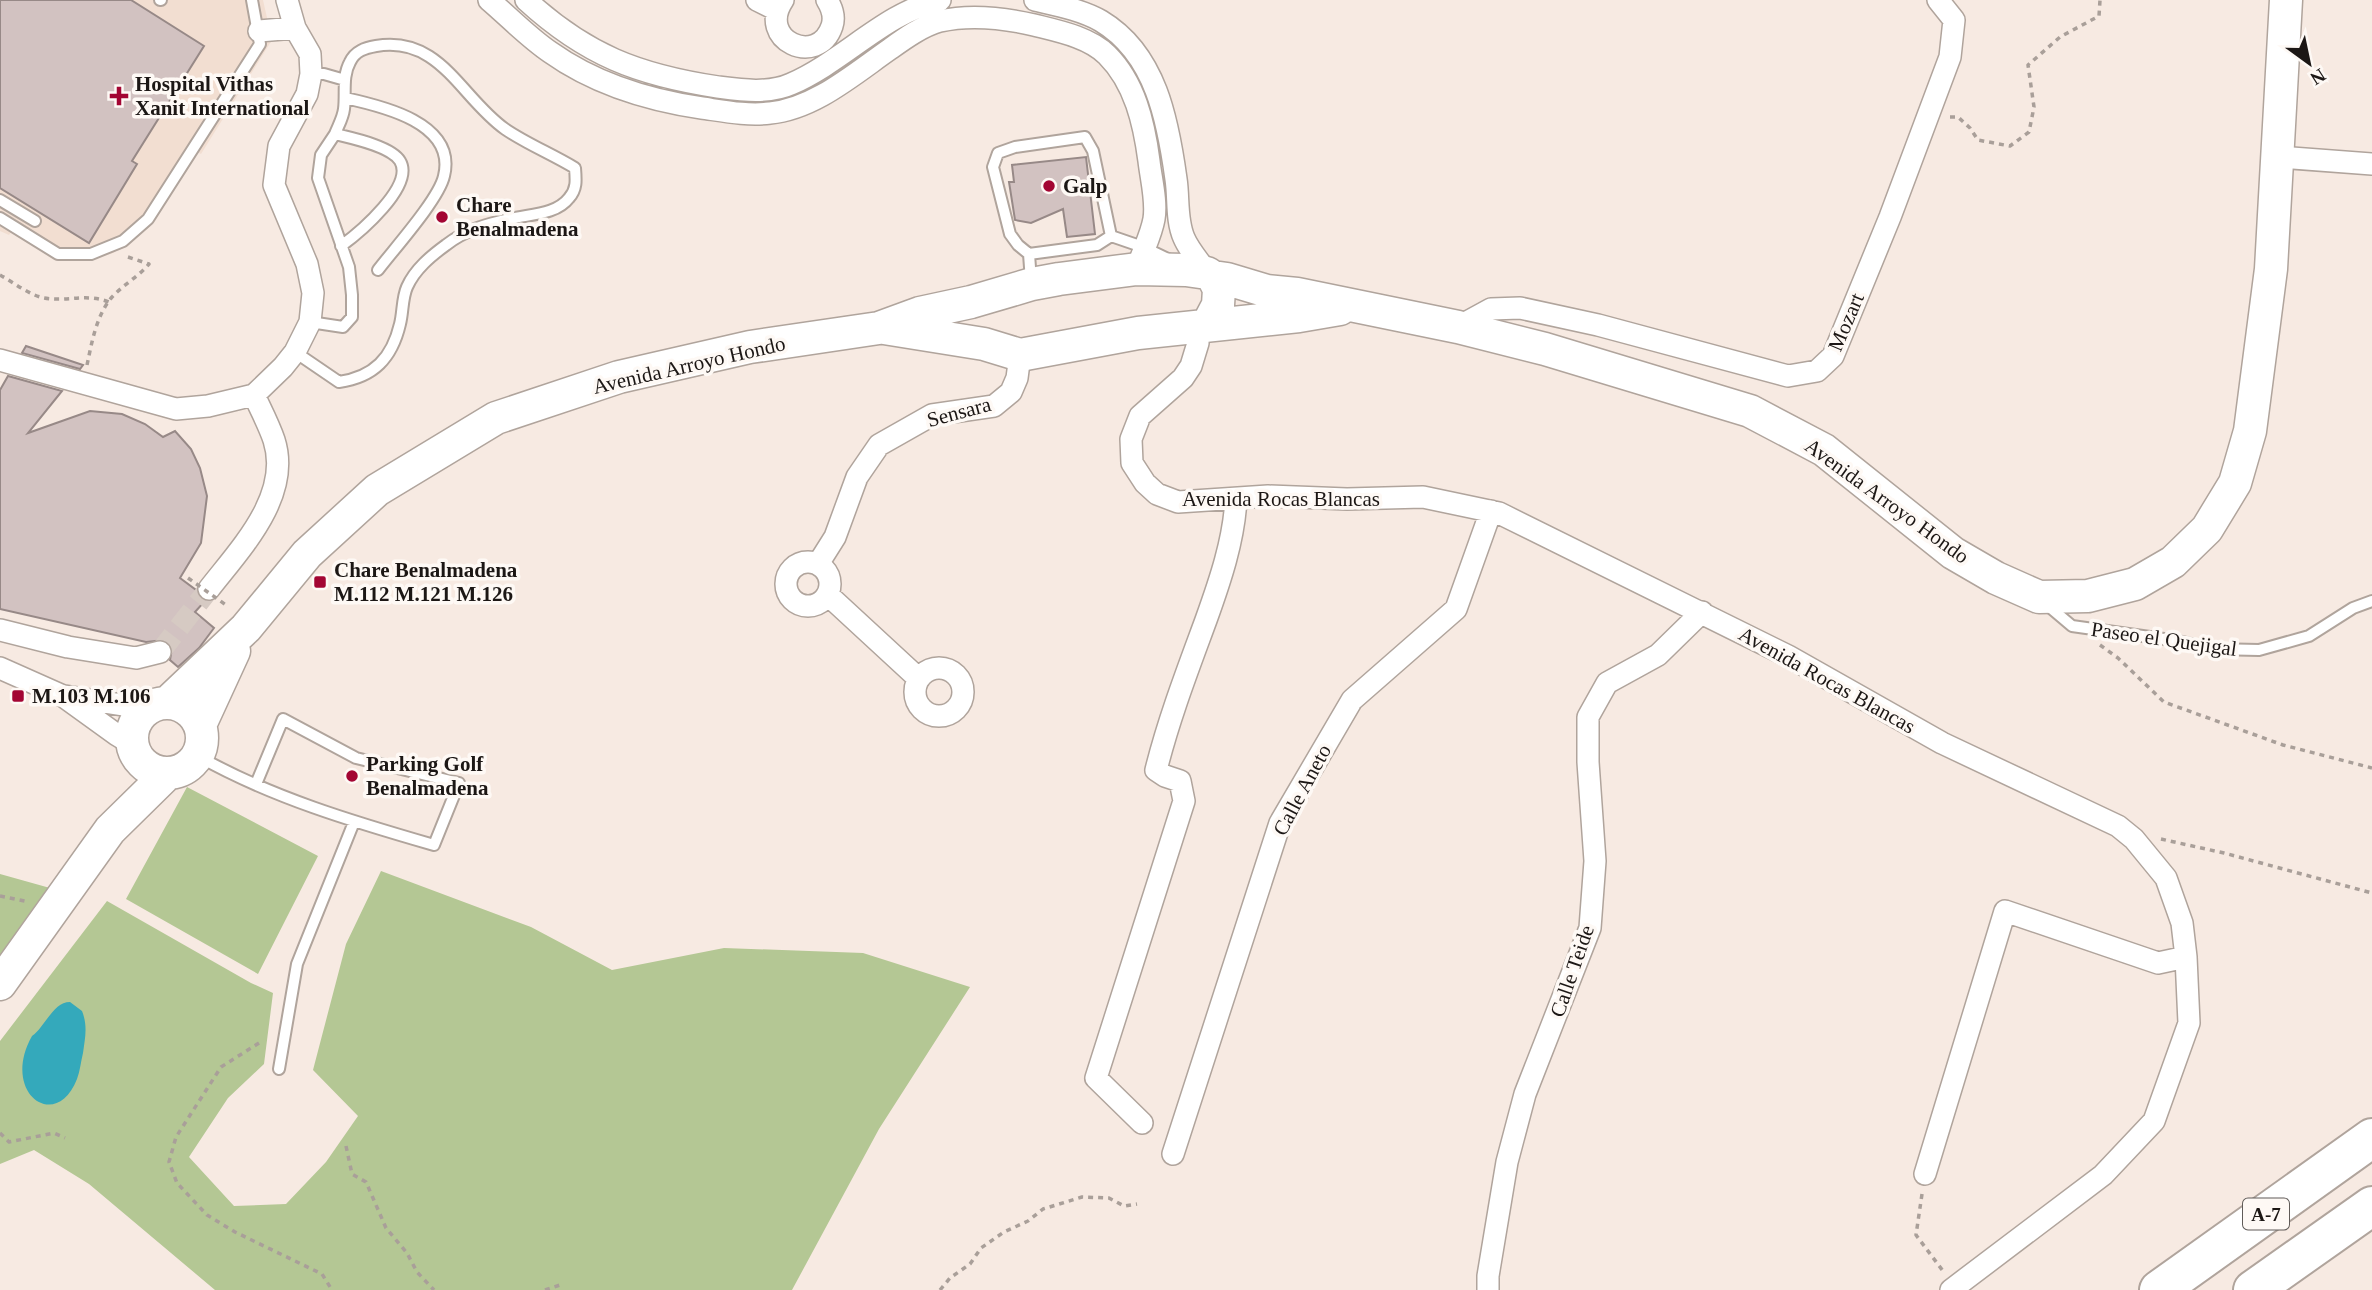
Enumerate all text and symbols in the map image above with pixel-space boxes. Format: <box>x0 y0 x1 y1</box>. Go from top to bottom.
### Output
north arrow <box>2274 28 2344 98</box>
text: N <box>2306 64 2329 90</box>
place label: Hospital Vithas Xanit International <box>135 72 310 120</box>
marker: Hospital Vithas Xanit International <box>109 86 129 106</box>
place label: Galp <box>1063 174 1107 198</box>
marker: Galp <box>1041 178 1057 194</box>
place label: Chare Benalmadena <box>456 193 579 241</box>
marker: Chare Benalmadena <box>434 209 450 225</box>
street label: Mozart <box>1823 289 1869 355</box>
street label: Avenida Arroyo Hondo <box>590 331 788 399</box>
street label: Sensara <box>924 392 994 432</box>
street label: Avenida Arroyo Hondo <box>1800 433 1974 569</box>
street label: Avenida Rocas Blancas <box>1182 487 1380 511</box>
place label: Chare Benalmadena M.112 M.121 M.126 <box>334 558 518 606</box>
marker: Chare Benalmadena M.112 M.121 M.126 <box>312 574 328 590</box>
street label: Paseo el Quejigal <box>2090 617 2239 661</box>
street label: Avenida Rocas Blancas <box>1735 622 1919 738</box>
place label: M.103 M.106 <box>32 684 150 708</box>
marker: M.103 M.106 <box>10 688 26 704</box>
street label: Calle Aneto <box>1268 740 1336 840</box>
place label: Parking Golf Benalmadena <box>366 752 489 800</box>
marker: Parking Golf Benalmadena <box>344 768 360 784</box>
street label: Calle Teide <box>1545 922 1599 1020</box>
road number: A-7 <box>2243 1198 2289 1230</box>

